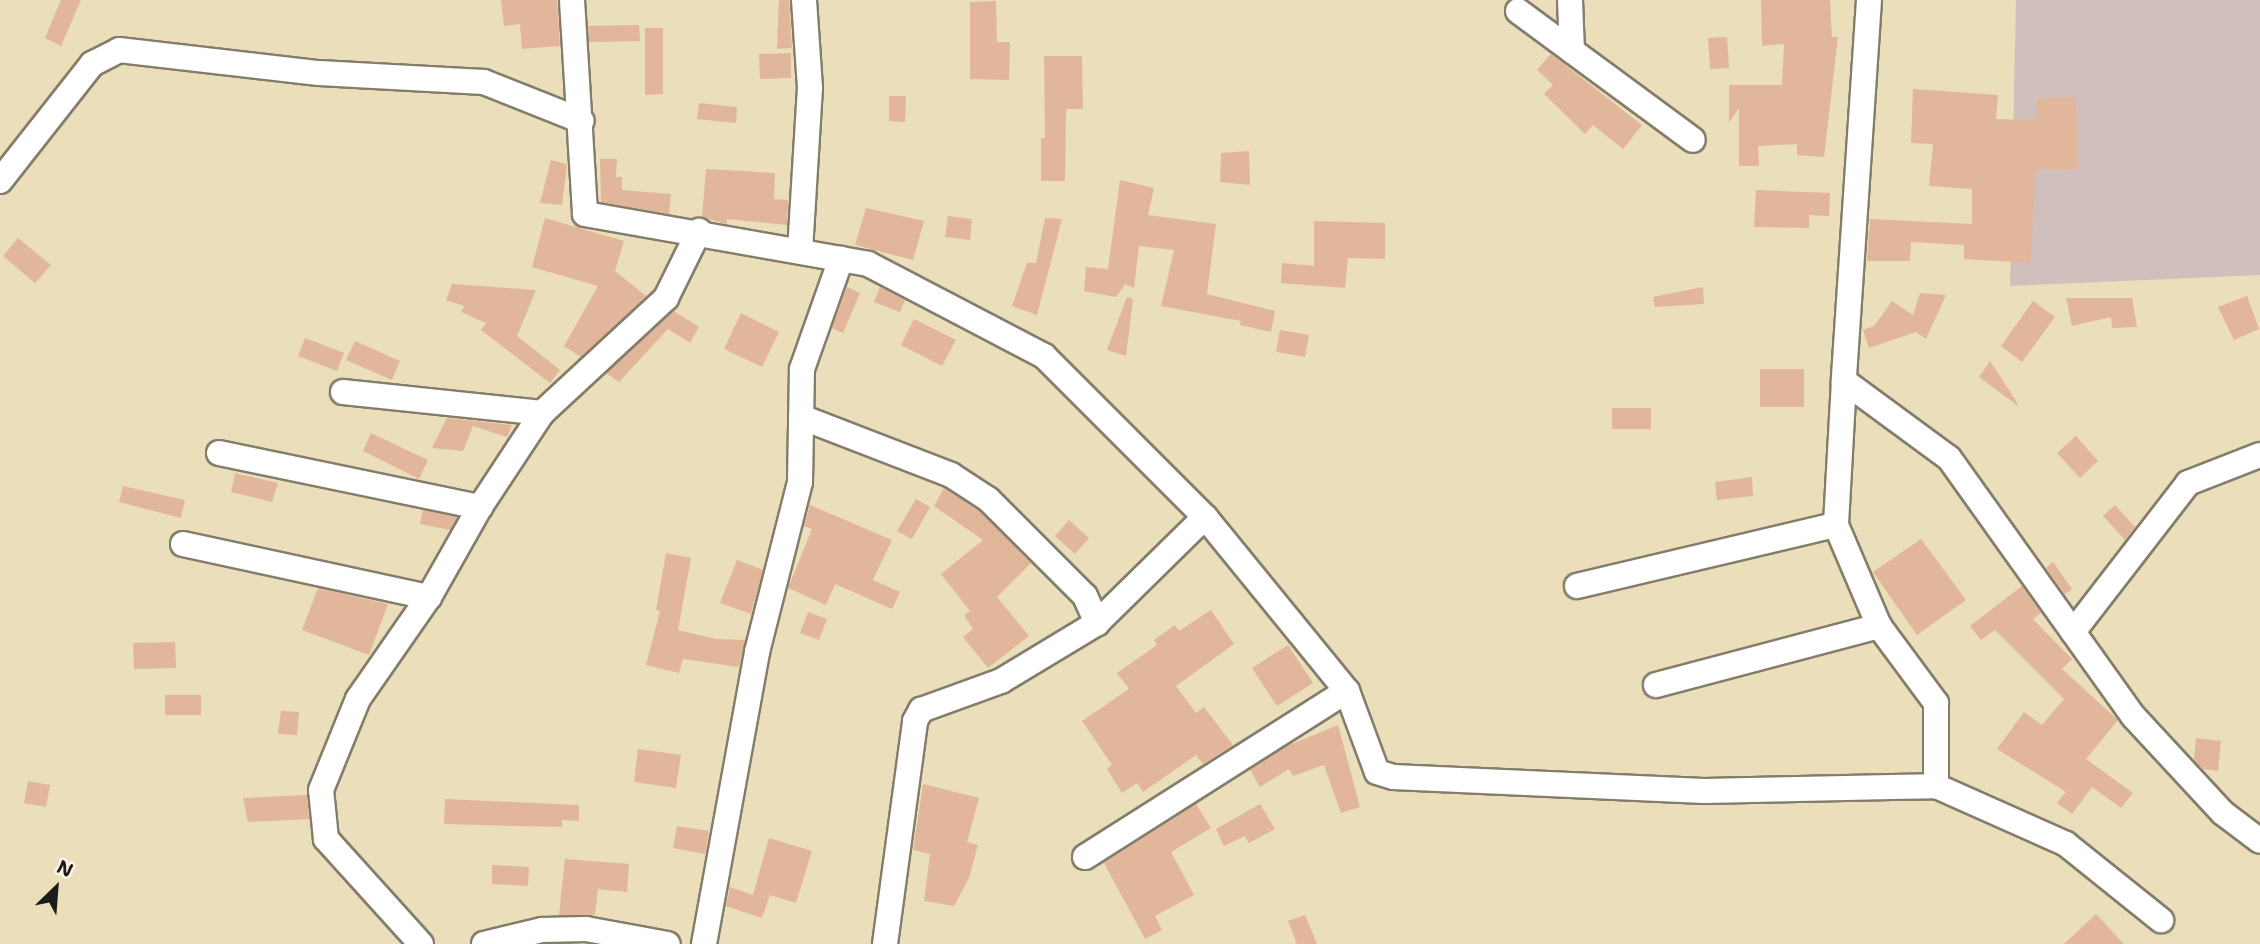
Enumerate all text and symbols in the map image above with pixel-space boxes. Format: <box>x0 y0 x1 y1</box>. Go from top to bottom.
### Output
north arrow <box>21 853 91 923</box>
text: N <box>53 854 77 883</box>

